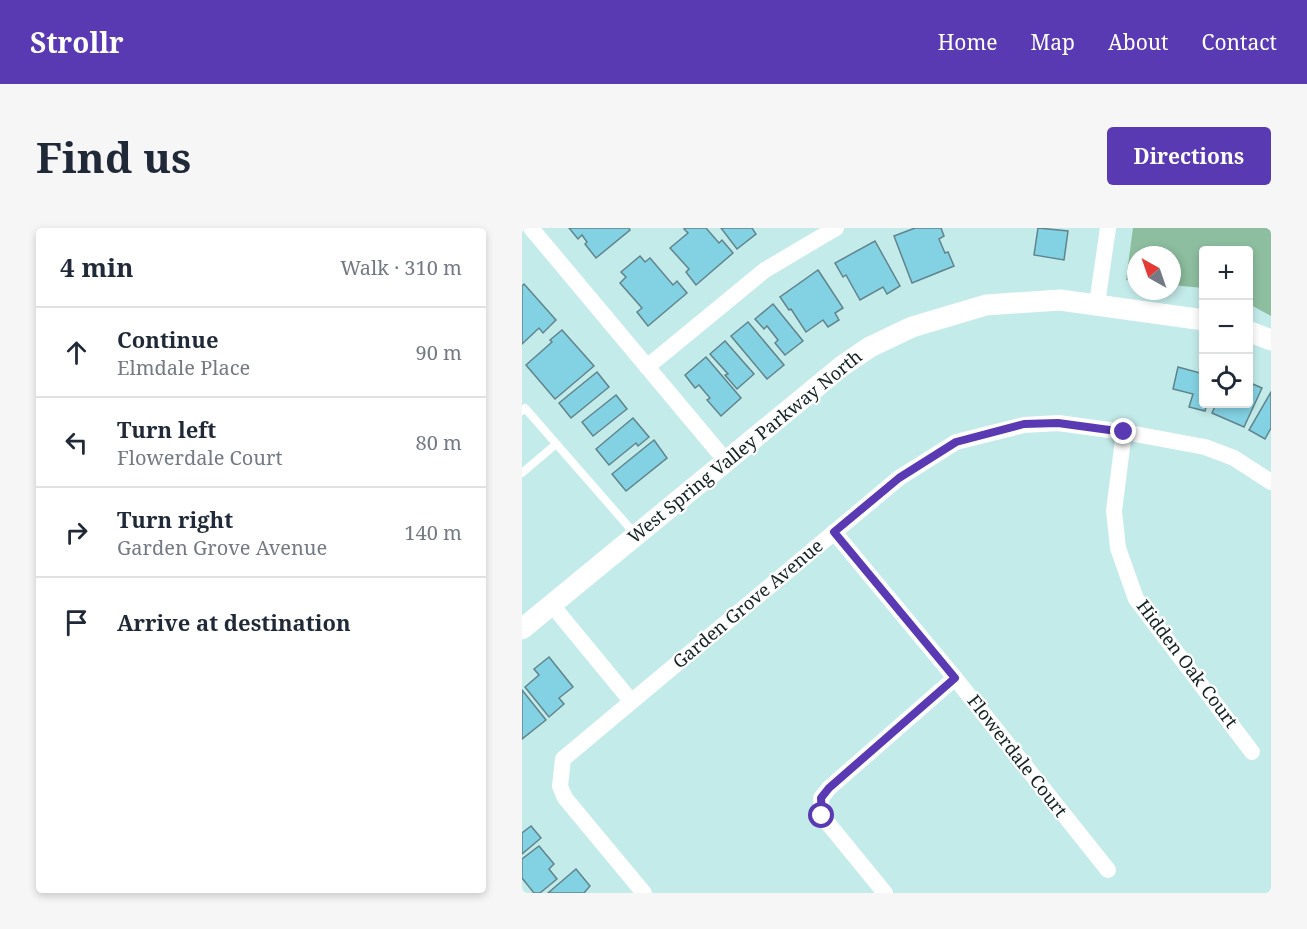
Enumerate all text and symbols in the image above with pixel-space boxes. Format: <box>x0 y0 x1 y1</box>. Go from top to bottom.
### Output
text: Strollr <box>30 23 124 61</box>
text: Home <box>938 28 998 56</box>
text: Map <box>1031 28 1075 56</box>
text: About <box>1108 28 1169 56</box>
text: Contact <box>1202 28 1277 56</box>
button: Directions <box>1107 127 1271 185</box>
text: Find us <box>36 128 191 185</box>
north arrow <box>1127 246 1181 300</box>
map controls <box>1199 246 1253 408</box>
button: + <box>1199 246 1253 300</box>
text: 4 min <box>60 249 134 285</box>
text: Walk · 310 m <box>340 254 462 281</box>
button: − <box>1199 300 1253 354</box>
text: Continue <box>117 324 219 354</box>
icon: ahead <box>60 336 93 369</box>
text: 90 m <box>416 339 462 366</box>
street label: West Spring Valley Parkway North <box>622 344 867 548</box>
text: Elmdale Place <box>117 354 250 381</box>
button: locate <box>1199 354 1253 408</box>
text: Turn left <box>117 414 216 444</box>
route end <box>1110 418 1136 444</box>
icon: left <box>60 426 93 459</box>
text: 80 m <box>416 429 462 456</box>
text: Flowerdale Court <box>117 444 283 471</box>
text: Turn right <box>117 504 233 534</box>
icon: right <box>60 516 93 549</box>
text: 140 m <box>404 519 462 546</box>
street label: Garden Grove Avenue <box>667 533 828 673</box>
text: Garden Grove Avenue <box>117 534 327 561</box>
street label: Hidden Oak Court <box>1132 595 1244 732</box>
icon: arrive <box>60 606 93 639</box>
text: Arrive at destination <box>117 607 351 637</box>
street label: Flowerdale Court <box>962 689 1073 821</box>
route start <box>808 802 834 828</box>

